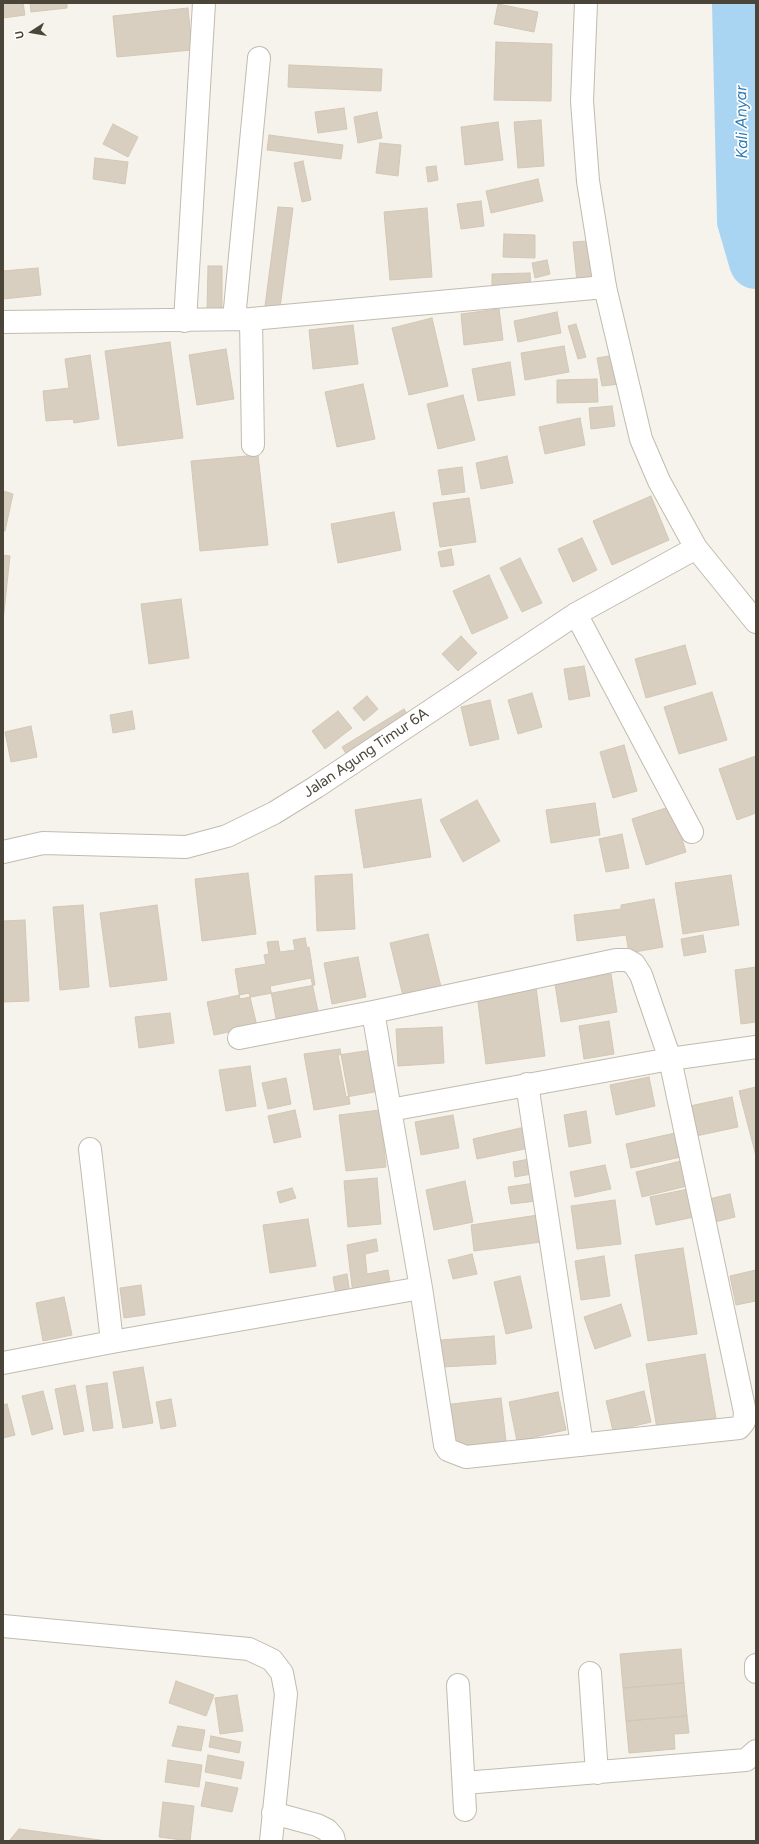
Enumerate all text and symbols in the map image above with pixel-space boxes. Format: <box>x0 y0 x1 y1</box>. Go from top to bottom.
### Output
north arrow <box>12 12 52 52</box>
text: U <box>13 29 27 40</box>
water label: Kali Anyar <box>732 85 752 159</box>
street label: Jalan Agung Timur 6A <box>300 704 432 802</box>

